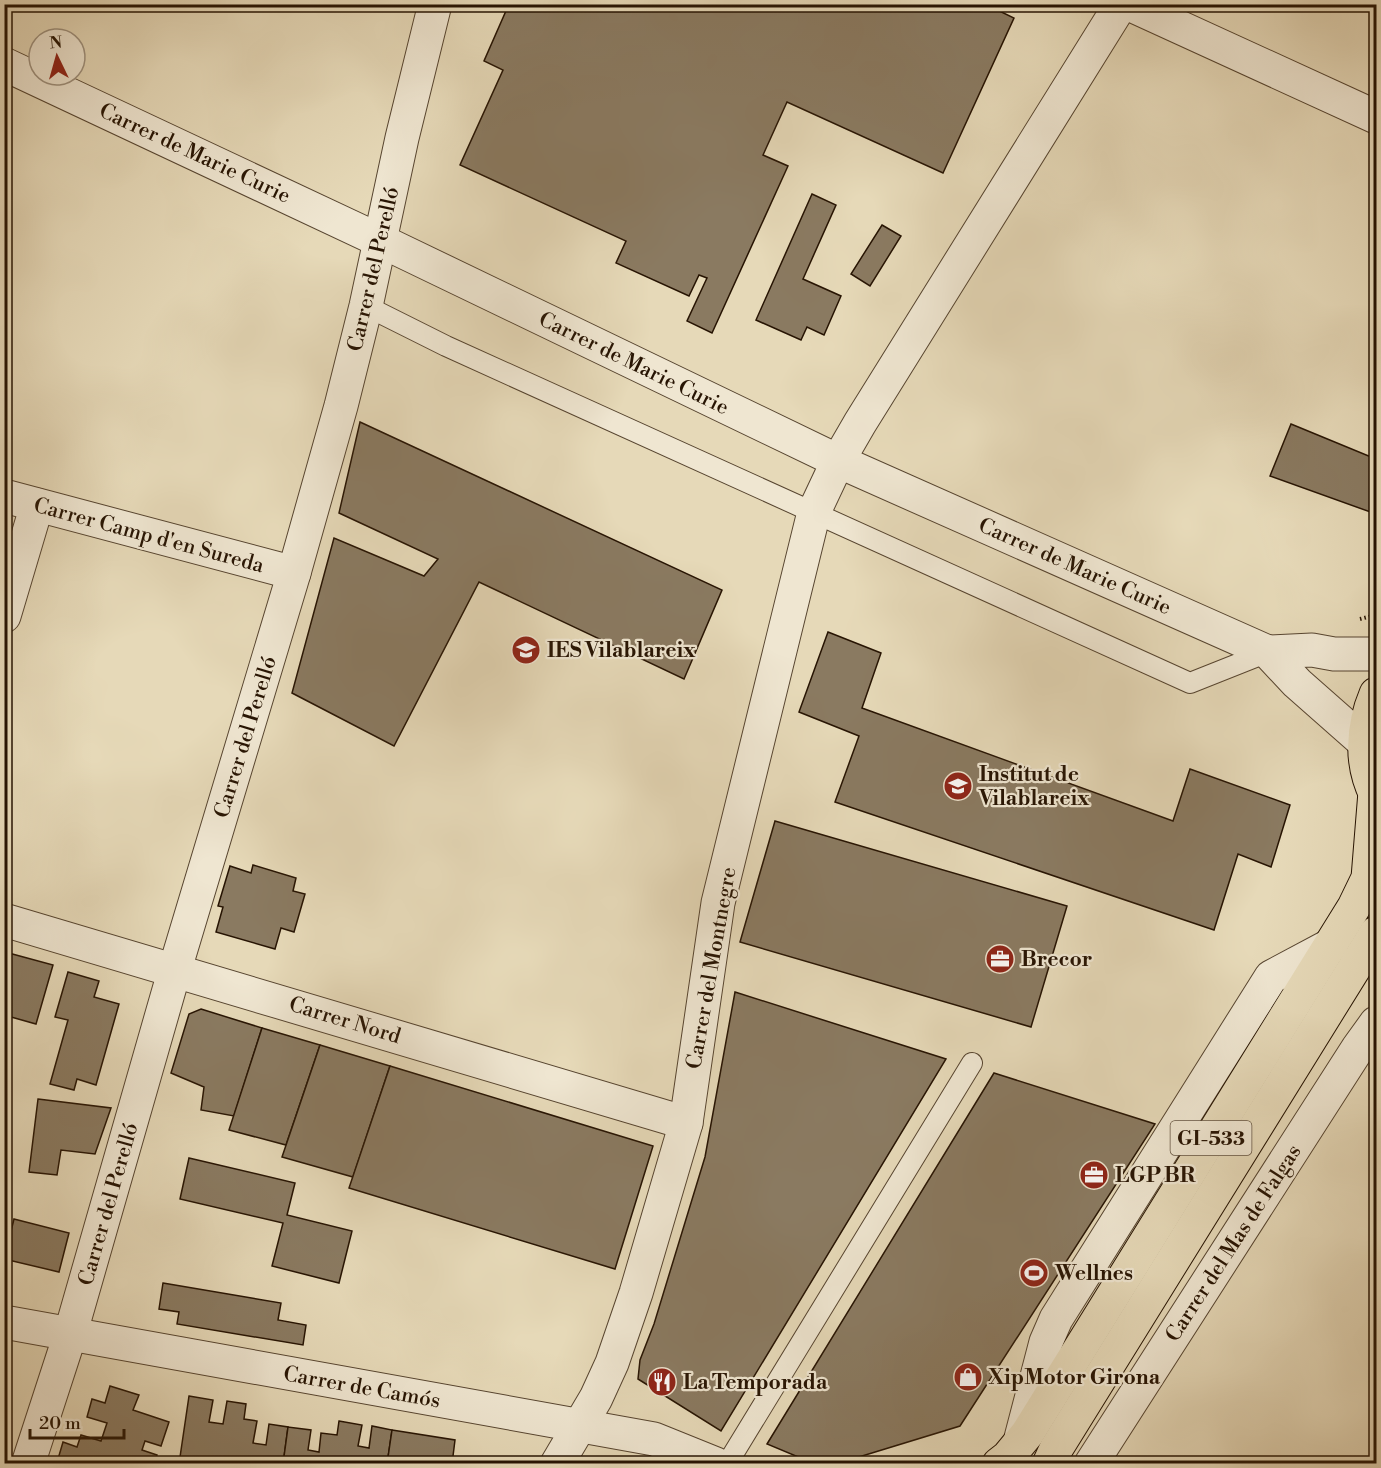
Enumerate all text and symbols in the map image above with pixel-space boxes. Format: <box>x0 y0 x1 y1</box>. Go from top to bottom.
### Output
north arrow <box>27 27 87 87</box>
text: N <box>49 33 63 54</box>
street label: Carrer de Marie Curie <box>95 98 294 210</box>
street label: Carrer del Perelló <box>342 184 406 354</box>
street label: Carrer de Marie Curie <box>534 307 733 421</box>
street label: Carrer Camp d'en Sureda <box>31 493 267 579</box>
street label: Carrer de Marie Curie <box>974 513 1175 621</box>
school or university icon: IES Vilablareix <box>510 634 542 666</box>
place label: IES Vilablareix <box>547 638 696 664</box>
street label: Carrer del Perelló <box>209 653 283 821</box>
place label: Institut de Vilablareix <box>978 762 1090 812</box>
school or university icon: Institut de Vilablareix <box>942 770 974 802</box>
street label: Carrer del Montnegre <box>681 865 743 1071</box>
office icon: Brecor <box>984 943 1016 975</box>
place label: Brecor <box>1021 947 1092 973</box>
street label: Carrer Nord <box>286 992 404 1050</box>
street label: Carrer del Perelló <box>73 1120 145 1289</box>
road number: GI-533 <box>1170 1121 1252 1155</box>
street label: Carrer del Mas de Falgas <box>1160 1140 1307 1347</box>
office icon: LGP BR <box>1078 1159 1110 1191</box>
place label: LGP BR <box>1115 1163 1196 1189</box>
sports icon: Wellnes <box>1018 1257 1050 1289</box>
place label: Wellnes <box>1054 1261 1133 1287</box>
street label: Carrer de Camós <box>281 1361 442 1415</box>
shop icon: XipMotor Girona <box>952 1361 984 1393</box>
place label: XipMotor Girona <box>988 1365 1161 1391</box>
restaurant icon: La Temporada <box>646 1366 678 1398</box>
place label: La Temporada <box>683 1370 828 1396</box>
scale bar <box>30 1402 124 1440</box>
text: 20 m <box>39 1412 81 1435</box>

